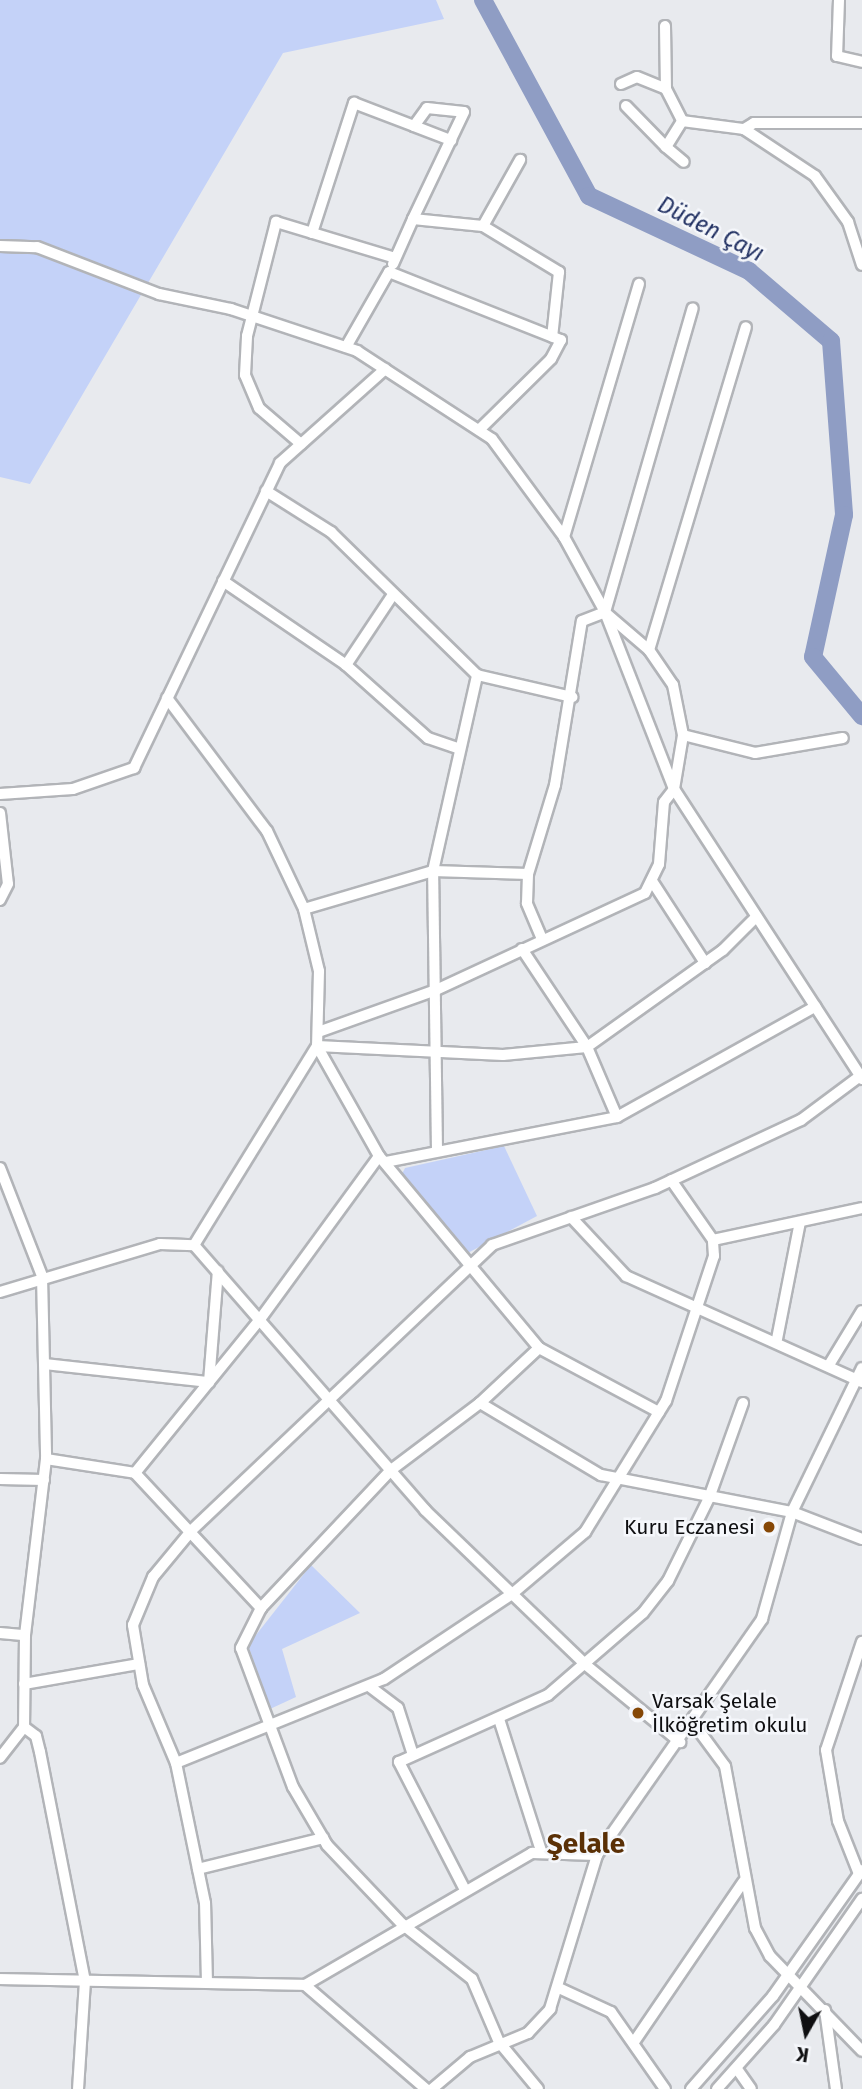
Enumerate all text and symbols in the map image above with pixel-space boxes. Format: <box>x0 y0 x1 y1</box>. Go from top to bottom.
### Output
water label: Düden Çayı <box>653 190 769 268</box>
place label: Kuru Eczanesi <box>624 1514 755 1540</box>
marker: Kuru Eczanesi <box>761 1519 777 1535</box>
place label: Varsak Şelale İlköğretim okulu <box>652 1688 808 1738</box>
marker: Varsak Şelale İlköğretim okulu <box>630 1705 646 1721</box>
district label: Şelale <box>547 1827 625 1861</box>
north arrow <box>771 1998 841 2068</box>
text: K <box>795 2042 810 2067</box>

